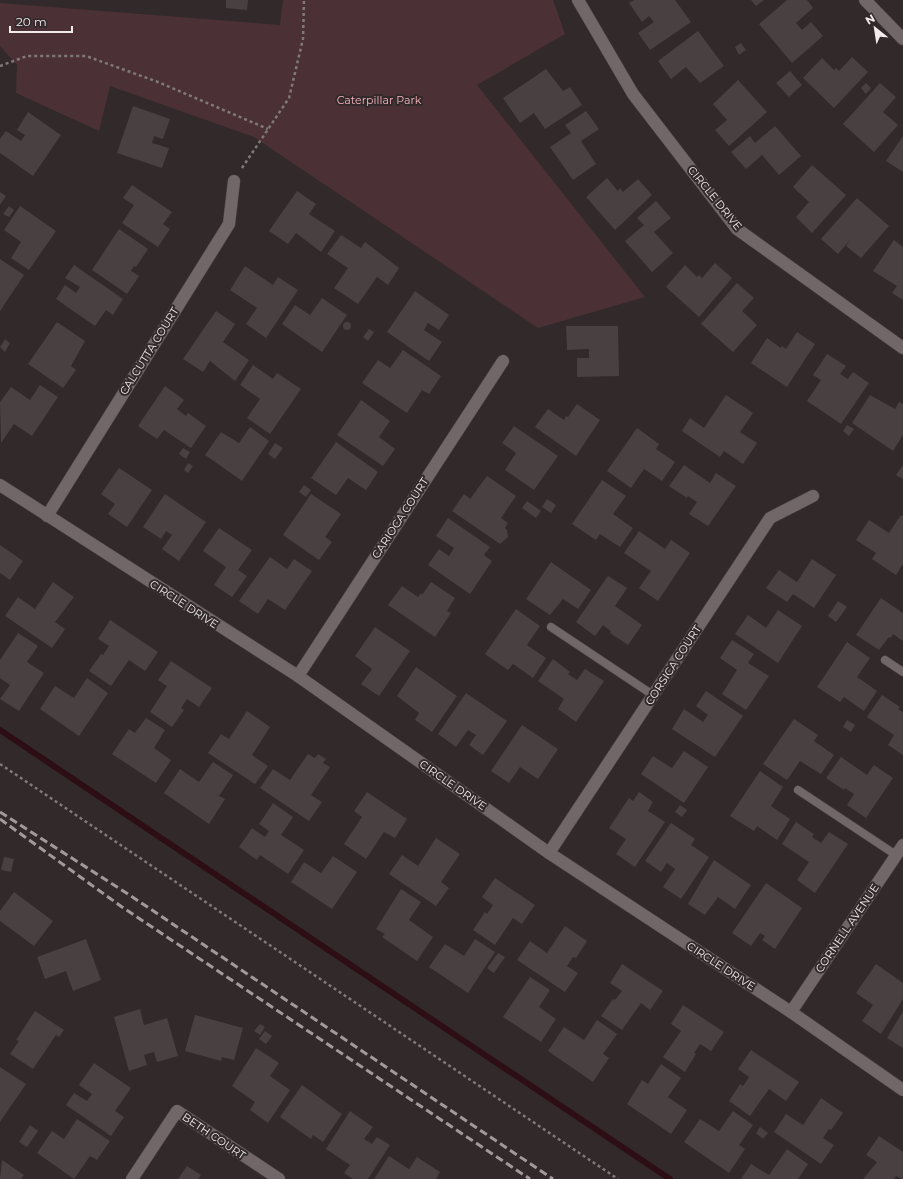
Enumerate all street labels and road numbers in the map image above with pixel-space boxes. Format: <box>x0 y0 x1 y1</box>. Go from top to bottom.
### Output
street label: CIRCLE DRIVE <box>685 163 745 233</box>
street label: CALCUTTA COURT <box>116 304 182 397</box>
street label: CARIOCA COURT <box>369 474 432 561</box>
street label: CIRCLE DRIVE <box>147 577 221 631</box>
street label: CORSICA COURT <box>642 622 704 708</box>
street label: CIRCLE DRIVE <box>417 757 489 813</box>
street label: CORNELL AVENUE <box>812 881 882 975</box>
street label: CIRCLE DRIVE <box>684 939 758 993</box>
street label: BETH COURT <box>180 1110 249 1163</box>

